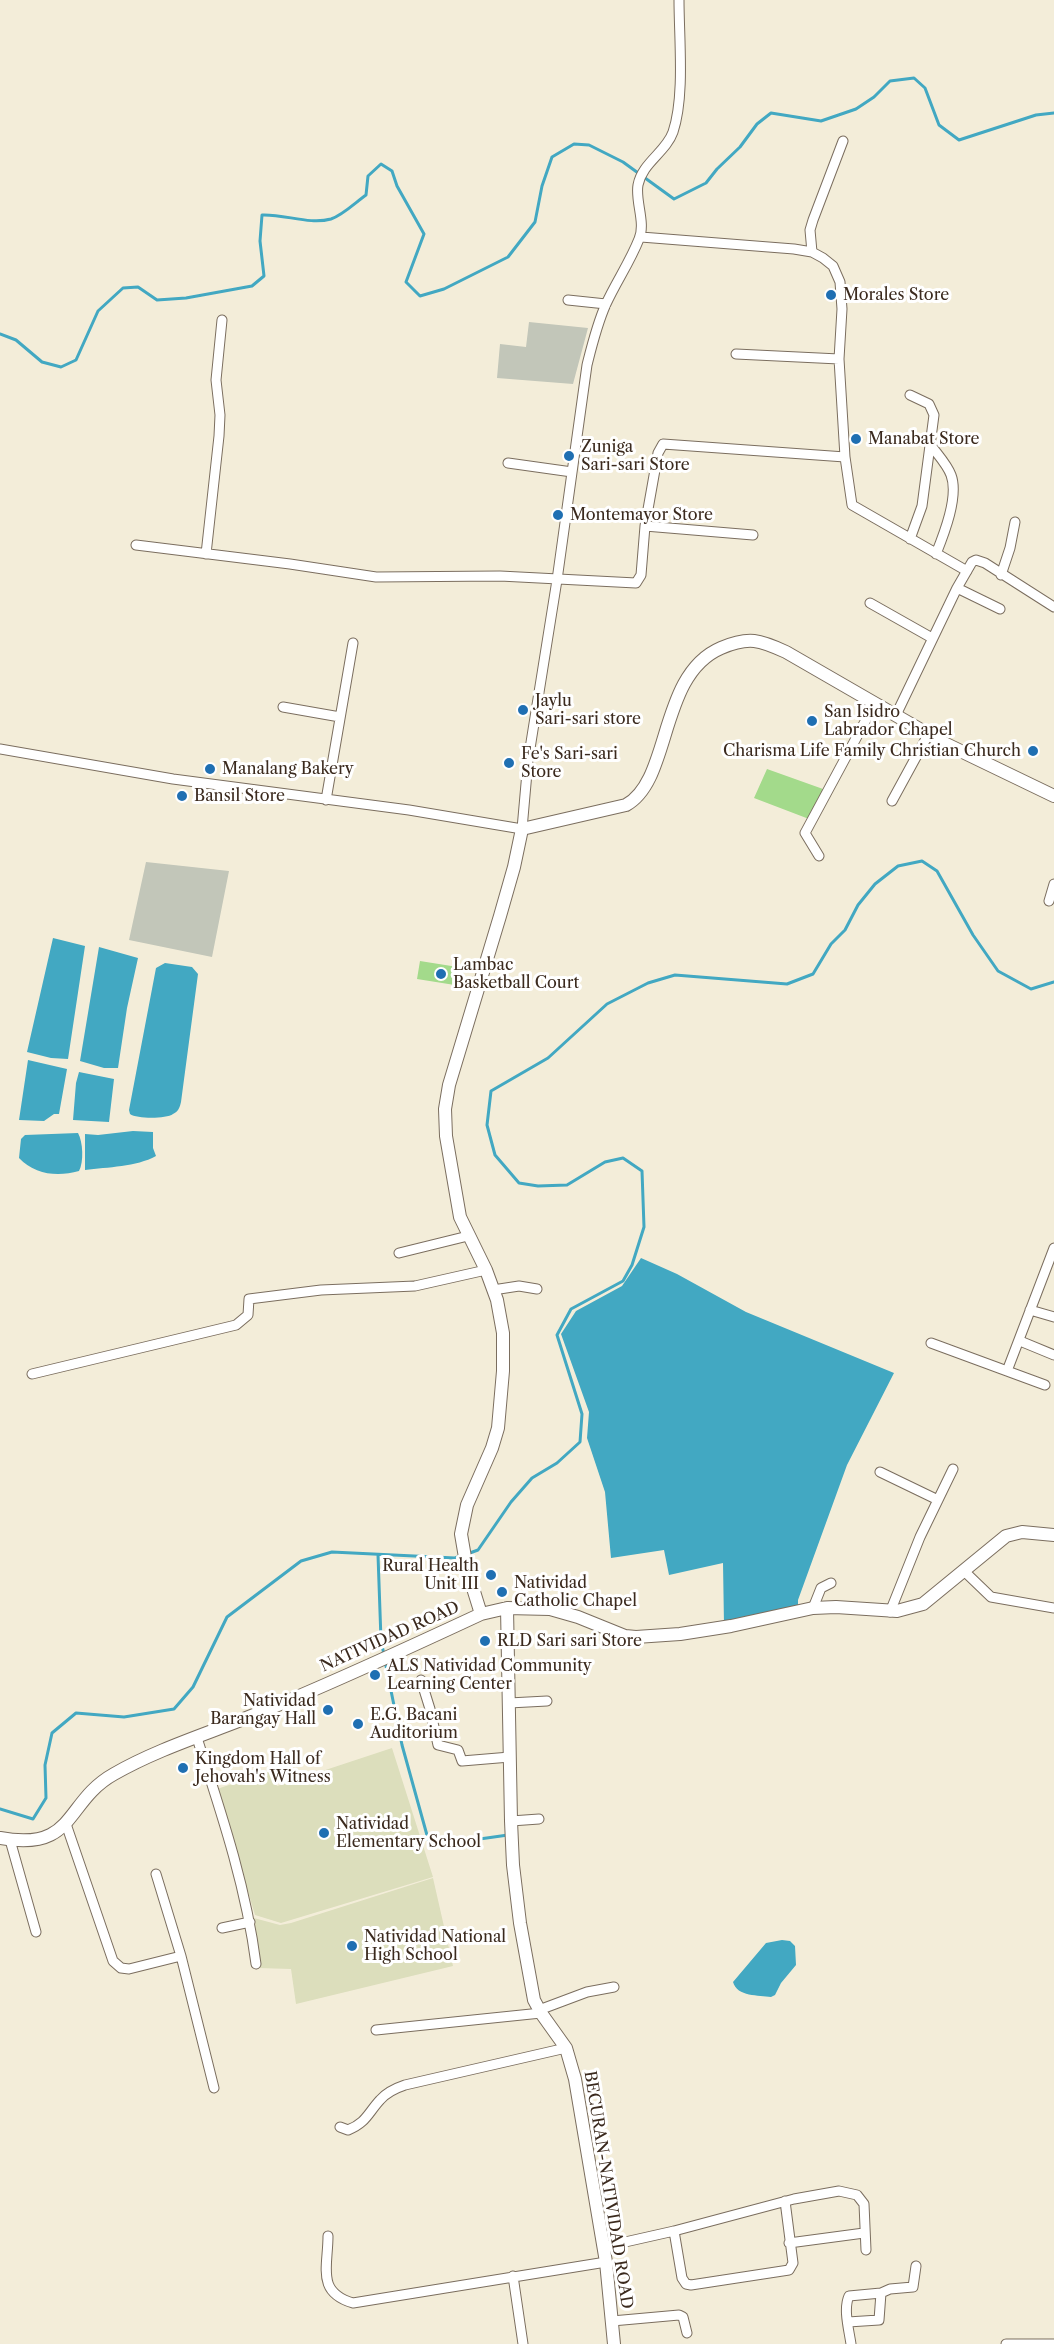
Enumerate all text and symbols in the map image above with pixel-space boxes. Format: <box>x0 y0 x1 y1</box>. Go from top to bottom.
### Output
place label: Morales Store <box>843 285 949 305</box>
marker: Morales Store <box>824 288 838 302</box>
place label: Manabat Store <box>868 429 979 449</box>
marker: Manabat Store <box>849 432 863 446</box>
place label: Zuniga Sari-sari Store <box>581 437 690 475</box>
marker: Zuniga Sari-sari Store <box>562 449 576 463</box>
place label: Montemayor Store <box>570 505 713 525</box>
marker: Montemayor Store <box>551 508 565 522</box>
place label: Jaylu Sari-sari store <box>535 691 641 729</box>
place label: San Isidro Labrador Chapel <box>824 702 953 740</box>
marker: Jaylu Sari-sari store <box>516 703 530 717</box>
marker: San Isidro Labrador Chapel <box>805 714 819 728</box>
place label: Charisma Life Family Christian Church <box>723 741 1021 761</box>
place label: Fe's Sari-sari Store <box>521 744 618 782</box>
marker: Charisma Life Family Christian Church <box>1026 744 1040 758</box>
marker: Fe's Sari-sari Store <box>502 756 516 770</box>
place label: Manalang Bakery <box>222 759 354 779</box>
marker: Manalang Bakery <box>203 762 217 776</box>
place label: Bansil Store <box>194 786 285 806</box>
marker: Bansil Store <box>175 789 189 803</box>
place label: Lambac Basketball Court <box>453 955 579 993</box>
marker: Lambac Basketball Court <box>434 967 448 981</box>
place label: Rural Health Unit III <box>382 1556 479 1594</box>
marker: Rural Health Unit III <box>484 1568 498 1582</box>
place label: Natividad Catholic Chapel <box>514 1573 637 1611</box>
marker: Natividad Catholic Chapel <box>495 1585 509 1599</box>
street label: NATIVIDAD ROAD <box>318 1598 462 1676</box>
place label: RLD Sari sari Store <box>497 1631 642 1651</box>
marker: RLD Sari sari Store <box>478 1634 492 1648</box>
place label: ALS Natividad Community Learning Center <box>387 1656 592 1694</box>
marker: ALS Natividad Community Learning Center <box>368 1668 382 1682</box>
place label: Natividad Barangay Hall <box>210 1691 316 1729</box>
marker: Natividad Barangay Hall <box>321 1703 335 1717</box>
place label: E.G. Bacani Auditorium <box>370 1705 458 1743</box>
marker: E.G. Bacani Auditorium <box>351 1717 365 1731</box>
place label: Kingdom Hall of Jehovah's Witness <box>195 1749 331 1787</box>
marker: Kingdom Hall of Jehovah's Witness <box>176 1761 190 1775</box>
place label: Natividad Elementary School <box>336 1814 481 1852</box>
marker: Natividad Elementary School <box>317 1826 331 1840</box>
place label: Natividad National High School <box>364 1927 506 1965</box>
marker: Natividad National High School <box>345 1939 359 1953</box>
street label: BECURAN-NATIVIDAD ROAD <box>580 2070 636 2310</box>

